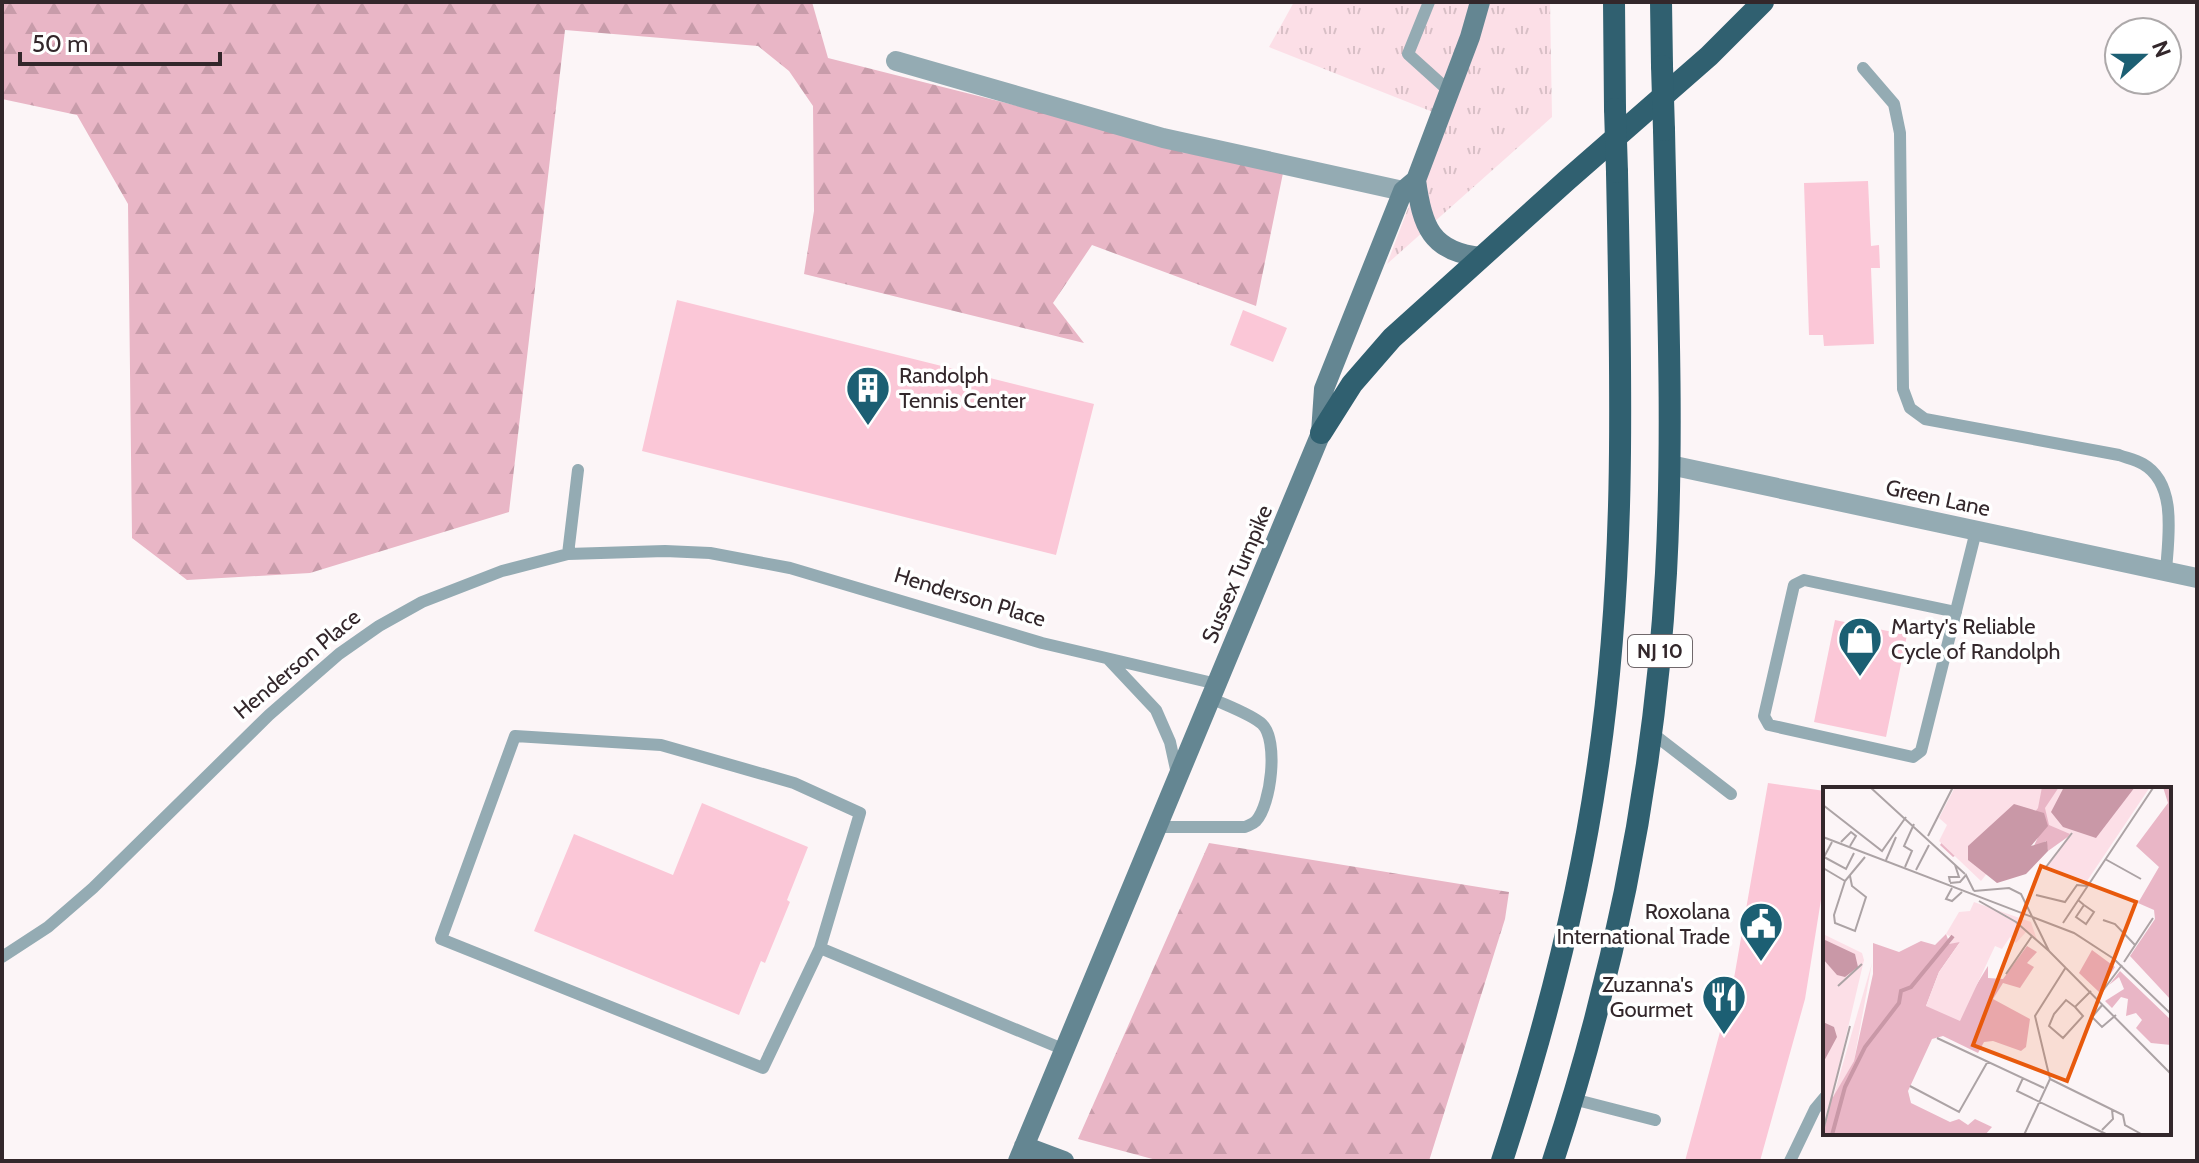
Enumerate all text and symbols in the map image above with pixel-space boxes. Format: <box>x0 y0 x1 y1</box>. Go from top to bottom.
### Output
scale bar <box>20 16 220 66</box>
north arrow <box>2103 16 2183 96</box>
text: 50 m <box>32 29 88 58</box>
text: N <box>2146 37 2177 61</box>
place label: Randolph Tennis Center <box>899 362 1026 414</box>
building icon: Randolph Tennis Center <box>844 364 892 427</box>
street label: Green Lane <box>1883 474 1993 522</box>
street label: Sussex Turnpike <box>1196 501 1278 647</box>
street label: Henderson Place <box>891 561 1049 633</box>
street label: Henderson Place <box>228 603 366 725</box>
place label: Marty's Reliable Cycle of Randolph <box>1891 613 2061 665</box>
shop icon: Marty's Reliable Cycle of Randolph <box>1836 615 1884 678</box>
road number: NJ 10 <box>1628 635 1692 667</box>
inset map <box>1823 787 2171 1135</box>
place label: Roxolana International Trade <box>1556 898 1730 950</box>
public building icon: Roxolana International Trade <box>1737 900 1785 963</box>
place label: Zuzanna's Gourmet <box>1602 971 1694 1023</box>
restaurant icon: Zuzanna's Gourmet <box>1700 973 1748 1036</box>

